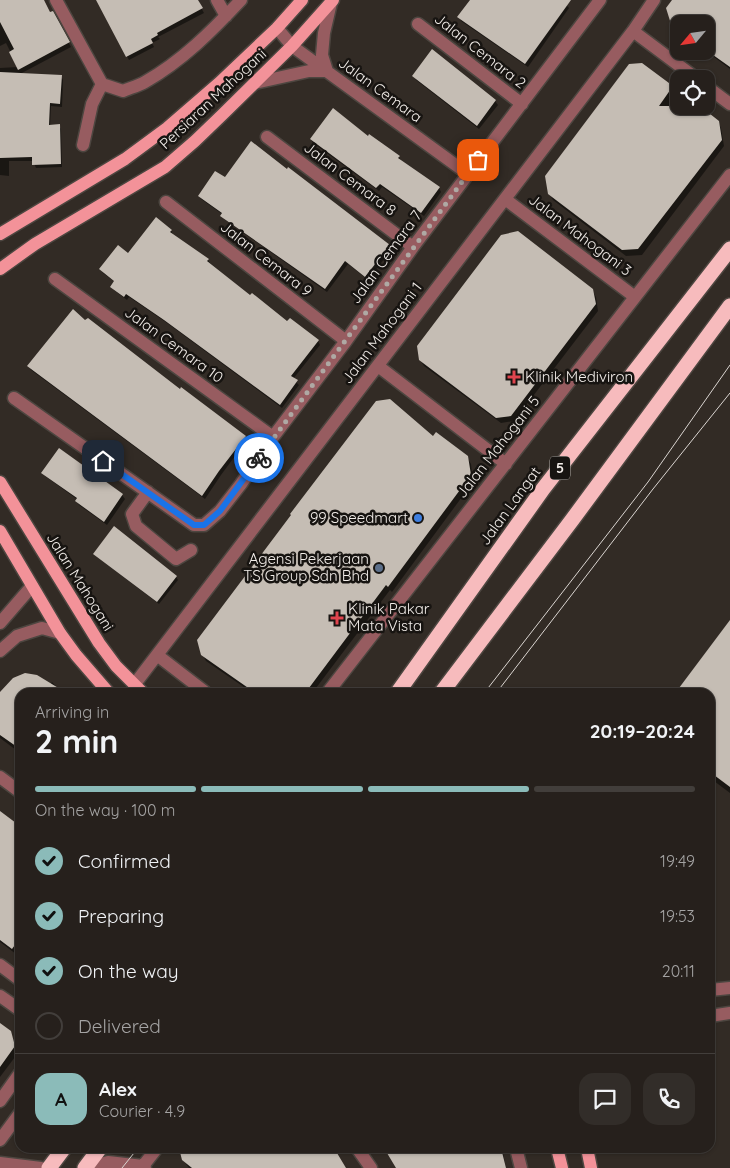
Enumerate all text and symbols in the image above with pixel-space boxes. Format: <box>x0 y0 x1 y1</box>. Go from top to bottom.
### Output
street label: Jalan Cemara 2 <box>431 9 530 92</box>
north arrow <box>670 15 715 60</box>
map controls <box>670 15 715 115</box>
street label: Persiaran Mahogani <box>155 44 270 153</box>
street label: Jalan Cemara <box>335 53 426 126</box>
button: locate <box>670 70 715 115</box>
street label: Jalan Cemara 8 <box>300 138 400 220</box>
pin <box>457 139 499 181</box>
icon: bag <box>464 146 492 174</box>
street label: Jalan Mahogani 3 <box>525 190 636 280</box>
street label: Jalan Cemara 7 <box>345 206 426 307</box>
street label: Jalan Cemara 9 <box>217 217 316 300</box>
street label: Jalan Mahogani 1 <box>337 278 426 387</box>
street label: Jalan Cemara 10 <box>121 302 227 387</box>
place label: Klinik Mediviron <box>525 367 633 386</box>
marker: Klinik Mediviron <box>507 370 521 384</box>
street label: Jalan Mahogani 5 <box>452 392 543 502</box>
courier <box>234 433 284 483</box>
pin <box>82 440 124 482</box>
icon: bike <box>245 444 273 472</box>
icon: home <box>89 447 117 475</box>
road number: 5 <box>550 456 570 479</box>
street label: Jalan Langat <box>475 463 544 549</box>
place label: 99 Speedmart <box>310 508 408 527</box>
marker: 99 Speedmart <box>412 512 424 524</box>
street label: Jalan Mahogani <box>43 529 118 634</box>
place label: Agensi Pekerjaan TS Group Sdn Bhd <box>243 549 369 585</box>
marker: Agensi Pekerjaan TS Group Sdn Bhd <box>373 562 385 574</box>
place label: Klinik Pakar Mata Vista <box>348 599 430 635</box>
marker: Klinik Pakar Mata Vista <box>330 611 344 625</box>
text: Arriving in <box>35 702 109 722</box>
text: 20:19–20:24 <box>590 719 695 743</box>
text: 2 min <box>35 721 118 761</box>
text: On the way · 100 m <box>35 800 175 820</box>
icon: check <box>35 847 63 875</box>
text: Confirmed <box>78 849 171 873</box>
text: 19:49 <box>660 851 695 871</box>
icon: check <box>35 902 63 930</box>
text: Preparing <box>78 904 164 928</box>
text: 19:53 <box>660 906 695 926</box>
icon: check <box>35 957 63 985</box>
text: On the way <box>78 959 179 983</box>
text: 20:11 <box>662 961 695 981</box>
text: Delivered <box>78 1014 161 1038</box>
button: chat <box>579 1073 631 1125</box>
button: phone <box>643 1073 695 1125</box>
text: Alex <box>99 1077 137 1101</box>
text: A <box>55 1087 67 1111</box>
text: Courier · 4.9 <box>99 1101 185 1121</box>

